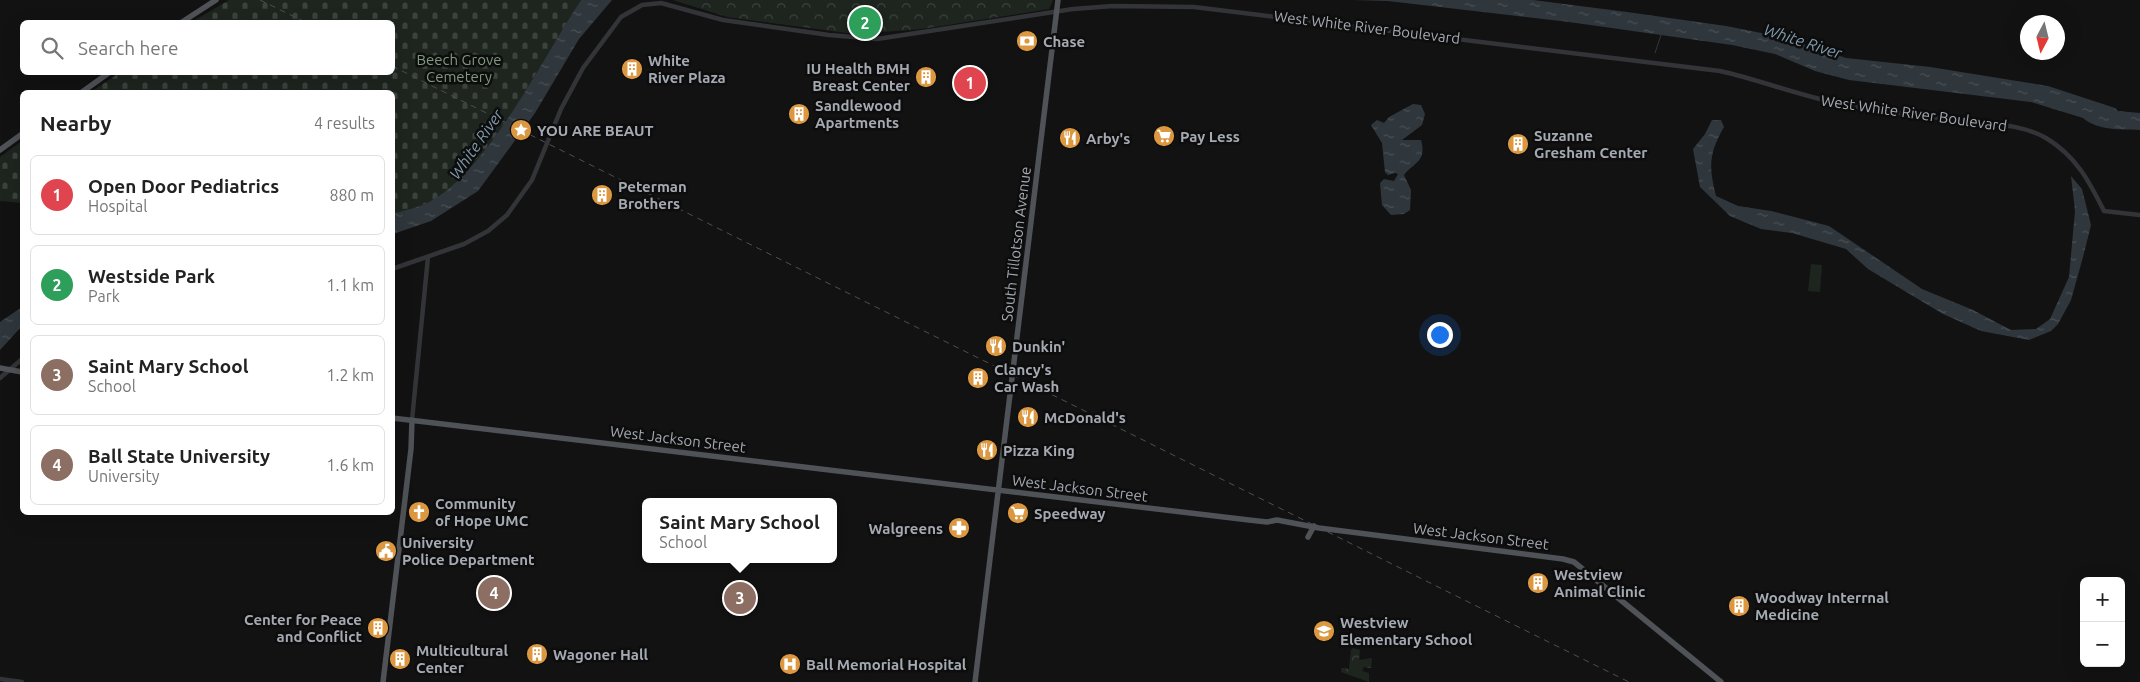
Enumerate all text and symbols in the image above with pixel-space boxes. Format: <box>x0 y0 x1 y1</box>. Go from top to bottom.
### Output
pin: 2 <box>849 4 881 42</box>
street label: West White River Boulevard <box>1273 7 1461 47</box>
north arrow <box>2020 15 2065 60</box>
search box <box>20 20 395 75</box>
water label: White River <box>1762 20 1845 62</box>
bank icon: Chase <box>1015 29 1039 53</box>
place label: Chase <box>1043 33 1085 50</box>
icon: search <box>38 34 66 62</box>
text: Search here <box>78 37 178 59</box>
park label: Beech Grove Cemetery <box>417 51 502 85</box>
place label: White River Plaza <box>648 52 726 86</box>
building icon: White River Plaza <box>620 57 644 81</box>
place label: IU Health BMH Breast Center <box>806 60 911 94</box>
pin: 1 <box>954 64 986 102</box>
building icon: IU Health BMH Breast Center <box>914 65 938 89</box>
street label: West White River Boulevard <box>1820 92 2008 134</box>
place label: Sandlewood Apartments <box>815 97 901 131</box>
building icon: Sandlewood Apartments <box>787 102 811 126</box>
water label: White River <box>446 105 507 182</box>
text: Nearby <box>40 111 111 135</box>
text: 4 results <box>314 114 375 132</box>
place icon: YOU ARE BEAUT <box>509 118 533 142</box>
place label: YOU ARE BEAUT <box>537 122 653 139</box>
supermarket icon: Pay Less <box>1152 124 1176 148</box>
restaurant icon: Arby's <box>1058 126 1082 150</box>
place label: Suzanne Gresham Center <box>1534 127 1648 161</box>
place label: Pay Less <box>1180 128 1240 145</box>
place label: Arby's <box>1086 130 1130 147</box>
building icon: Suzanne Gresham Center <box>1506 132 1530 156</box>
street label: South Tillotson Avenue <box>998 166 1034 322</box>
text: Open Door Pediatrics <box>88 175 279 197</box>
place label: Peterman Brothers <box>618 178 687 212</box>
building icon: Peterman Brothers <box>590 183 614 207</box>
text: 1 <box>52 186 62 204</box>
text: 880 m <box>329 186 374 204</box>
text: Hospital <box>88 197 147 215</box>
text: Westside Park <box>88 265 215 287</box>
text: 2 <box>52 276 62 294</box>
text: 1.1 km <box>326 276 374 294</box>
text: Park <box>88 287 120 305</box>
your location <box>1427 322 1453 348</box>
restaurant icon: Dunkin' <box>984 334 1008 358</box>
place label: Dunkin' <box>1012 338 1065 355</box>
text: Saint Mary School <box>88 355 248 377</box>
place label: Clancy's Car Wash <box>994 361 1059 395</box>
text: 3 <box>52 366 62 384</box>
text: 1.2 km <box>326 366 374 384</box>
building icon: Clancy's Car Wash <box>966 366 990 390</box>
text: School <box>88 377 136 395</box>
restaurant icon: McDonald's <box>1016 405 1040 429</box>
place label: McDonald's <box>1044 409 1126 426</box>
street label: West Jackson Street <box>609 422 747 456</box>
restaurant icon: Pizza King <box>975 438 999 462</box>
place label: Pizza King <box>1003 442 1075 459</box>
text: Ball State University <box>88 445 270 467</box>
text: 4 <box>52 456 62 474</box>
text: 1.6 km <box>326 456 374 474</box>
text: University <box>88 467 159 485</box>
street label: West Jackson Street <box>1011 471 1149 505</box>
place label: Community of Hope UMC <box>435 495 529 529</box>
popup <box>642 498 837 563</box>
church icon: Community of Hope UMC <box>407 500 431 524</box>
supermarket icon: Speedway <box>1006 501 1030 525</box>
place label: Speedway <box>1034 505 1105 522</box>
text: Saint Mary School <box>659 511 820 533</box>
pharmacy icon: Walgreens <box>947 516 971 540</box>
street label: West Jackson Street <box>1412 519 1550 553</box>
place label: Walgreens <box>869 520 943 537</box>
text: School <box>659 533 707 551</box>
place label: University Police Department <box>402 534 535 568</box>
public building icon: University Police Department <box>374 539 398 563</box>
place label: Westview Animal Clinic <box>1554 566 1645 600</box>
building icon: Westview Animal Clinic <box>1526 571 1550 595</box>
pin: 4 <box>478 574 510 612</box>
map controls <box>2080 577 2125 667</box>
button: + <box>2080 577 2125 622</box>
pin: 3 <box>724 579 756 617</box>
place label: Woodway Interrnal Medicine <box>1755 589 1889 623</box>
building icon: Woodway Interrnal Medicine <box>1727 594 1751 618</box>
place label: Center for Peace and Conflict <box>244 611 363 645</box>
place label: Westview Elementary School <box>1340 614 1473 648</box>
building icon: Center for Peace and Conflict <box>366 616 390 640</box>
school or university icon: Westview Elementary School <box>1312 619 1336 643</box>
button: − <box>2080 622 2125 667</box>
place label: Multicultural Center <box>416 642 508 676</box>
building icon: Wagoner Hall <box>525 642 549 666</box>
place label: Wagoner Hall <box>553 646 648 663</box>
building icon: Multicultural Center <box>388 647 412 671</box>
hospital icon: Ball Memorial Hospital <box>778 652 802 676</box>
place label: Ball Memorial Hospital <box>806 656 967 673</box>

